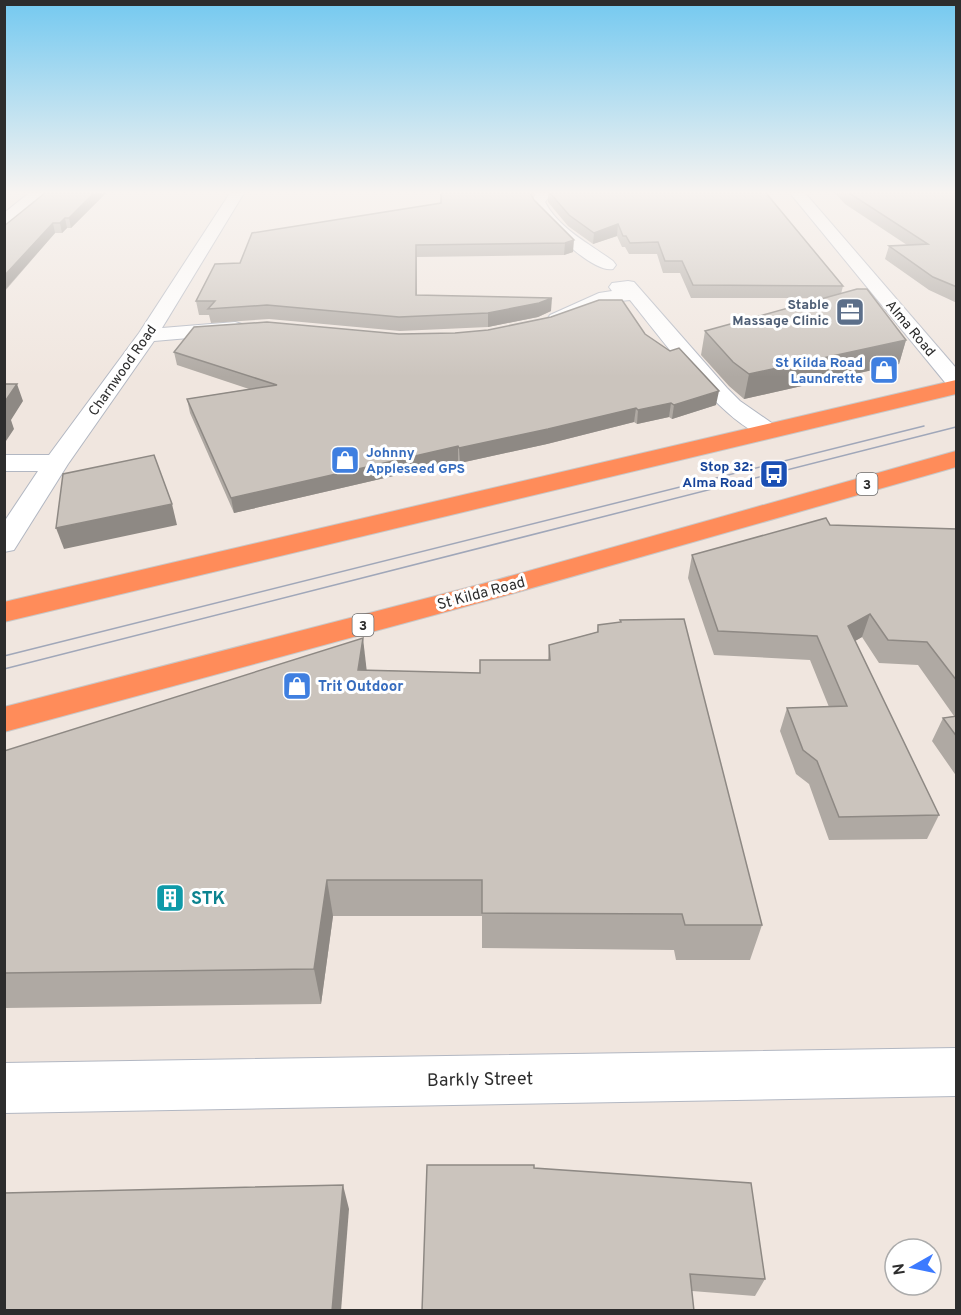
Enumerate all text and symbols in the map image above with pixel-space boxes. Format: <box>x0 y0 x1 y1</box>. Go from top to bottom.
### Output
office icon: Stable Massage Clinic <box>834 296 866 328</box>
place label: Stable Massage Clinic <box>732 297 829 330</box>
street label: Alma Road <box>881 297 938 361</box>
street label: Charnwood Road <box>86 322 161 420</box>
shop icon: St Kilda Road Laundrette <box>868 354 900 386</box>
place label: St Kilda Road Laundrette <box>775 355 863 388</box>
shop icon: Johnny Appleseed GPS <box>329 444 361 476</box>
place label: Johnny Appleseed GPS <box>366 445 465 478</box>
bus stop icon: Stop 32: Alma Road <box>758 458 790 490</box>
place label: Stop 32: Alma Road <box>682 459 753 492</box>
road number: 3 <box>856 473 878 495</box>
street label: St Kilda Road <box>435 574 527 615</box>
road number: 3 <box>352 614 374 636</box>
shop icon: Trit Outdoor <box>281 670 313 702</box>
place label: Trit Outdoor <box>318 678 404 697</box>
building icon: STK <box>154 882 186 914</box>
place label: STK <box>191 888 225 911</box>
street label: Barkly Street <box>427 1068 533 1093</box>
north arrow <box>883 1237 943 1297</box>
text: N <box>889 1262 911 1276</box>

